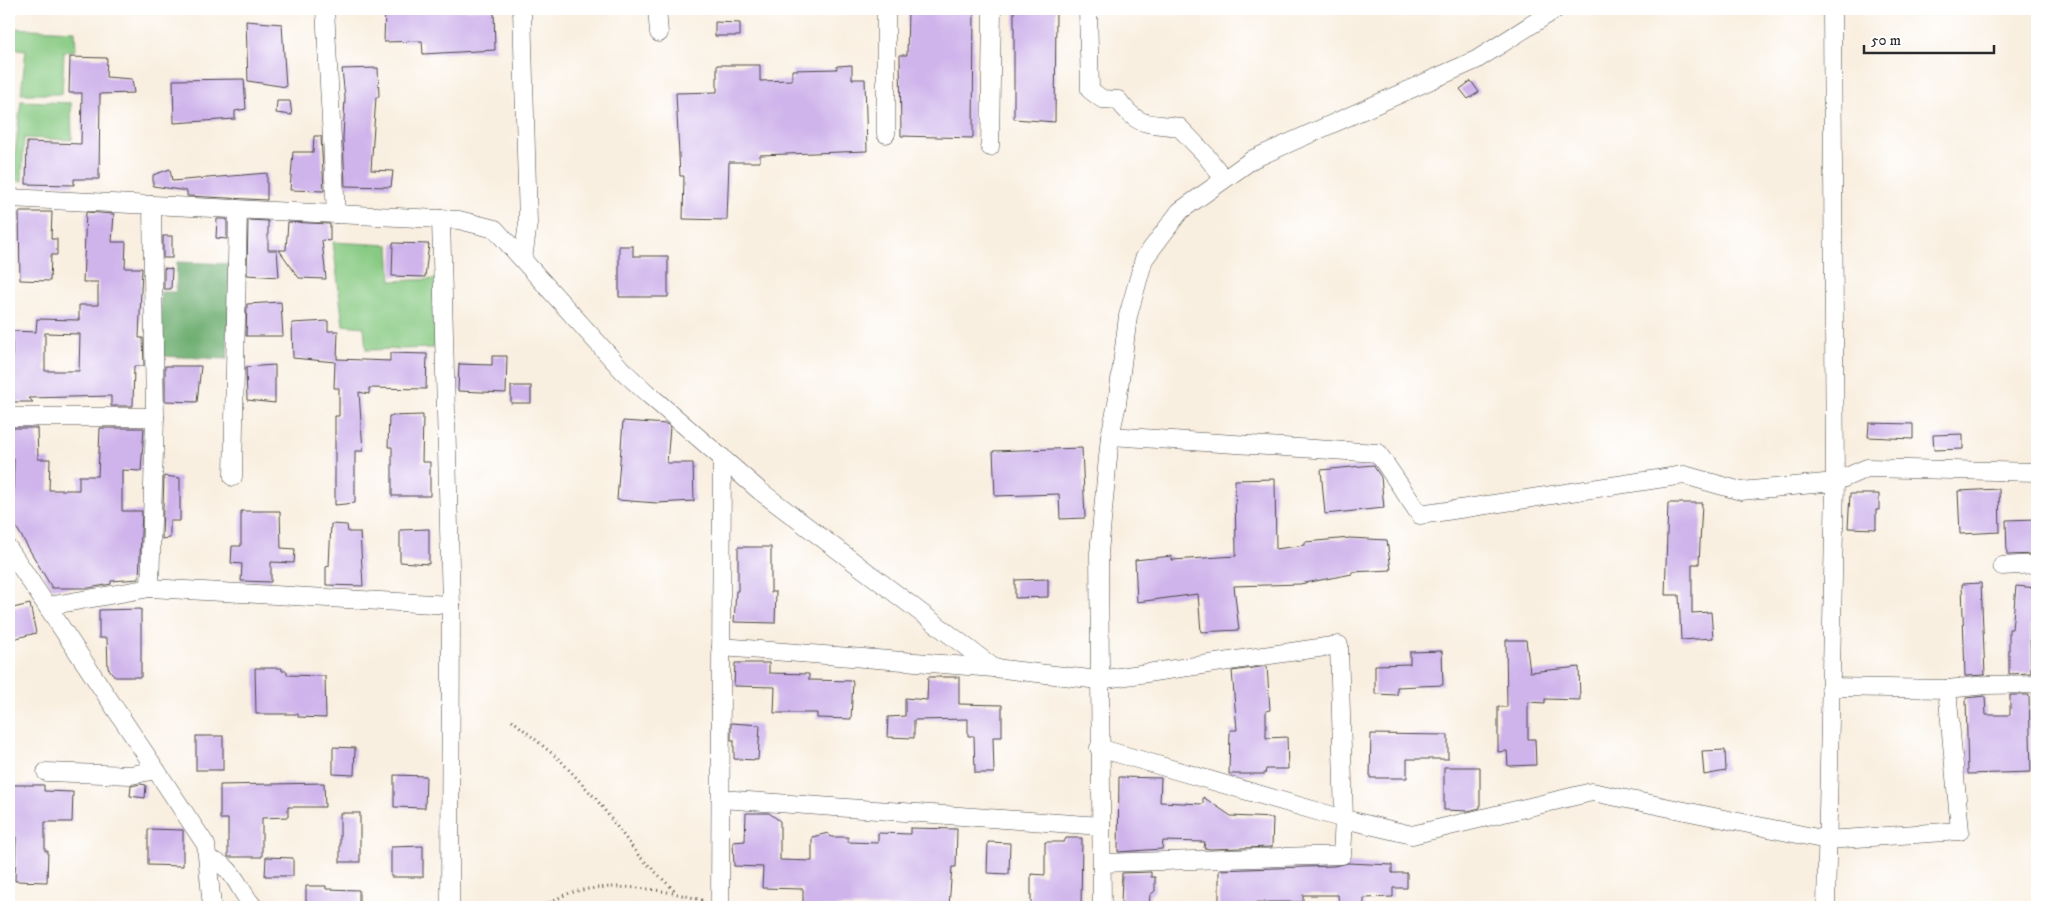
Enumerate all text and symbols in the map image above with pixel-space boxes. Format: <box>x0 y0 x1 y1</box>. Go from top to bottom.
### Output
scale bar <box>1864 22 1994 54</box>
text: 50 m <box>1871 31 1901 50</box>

